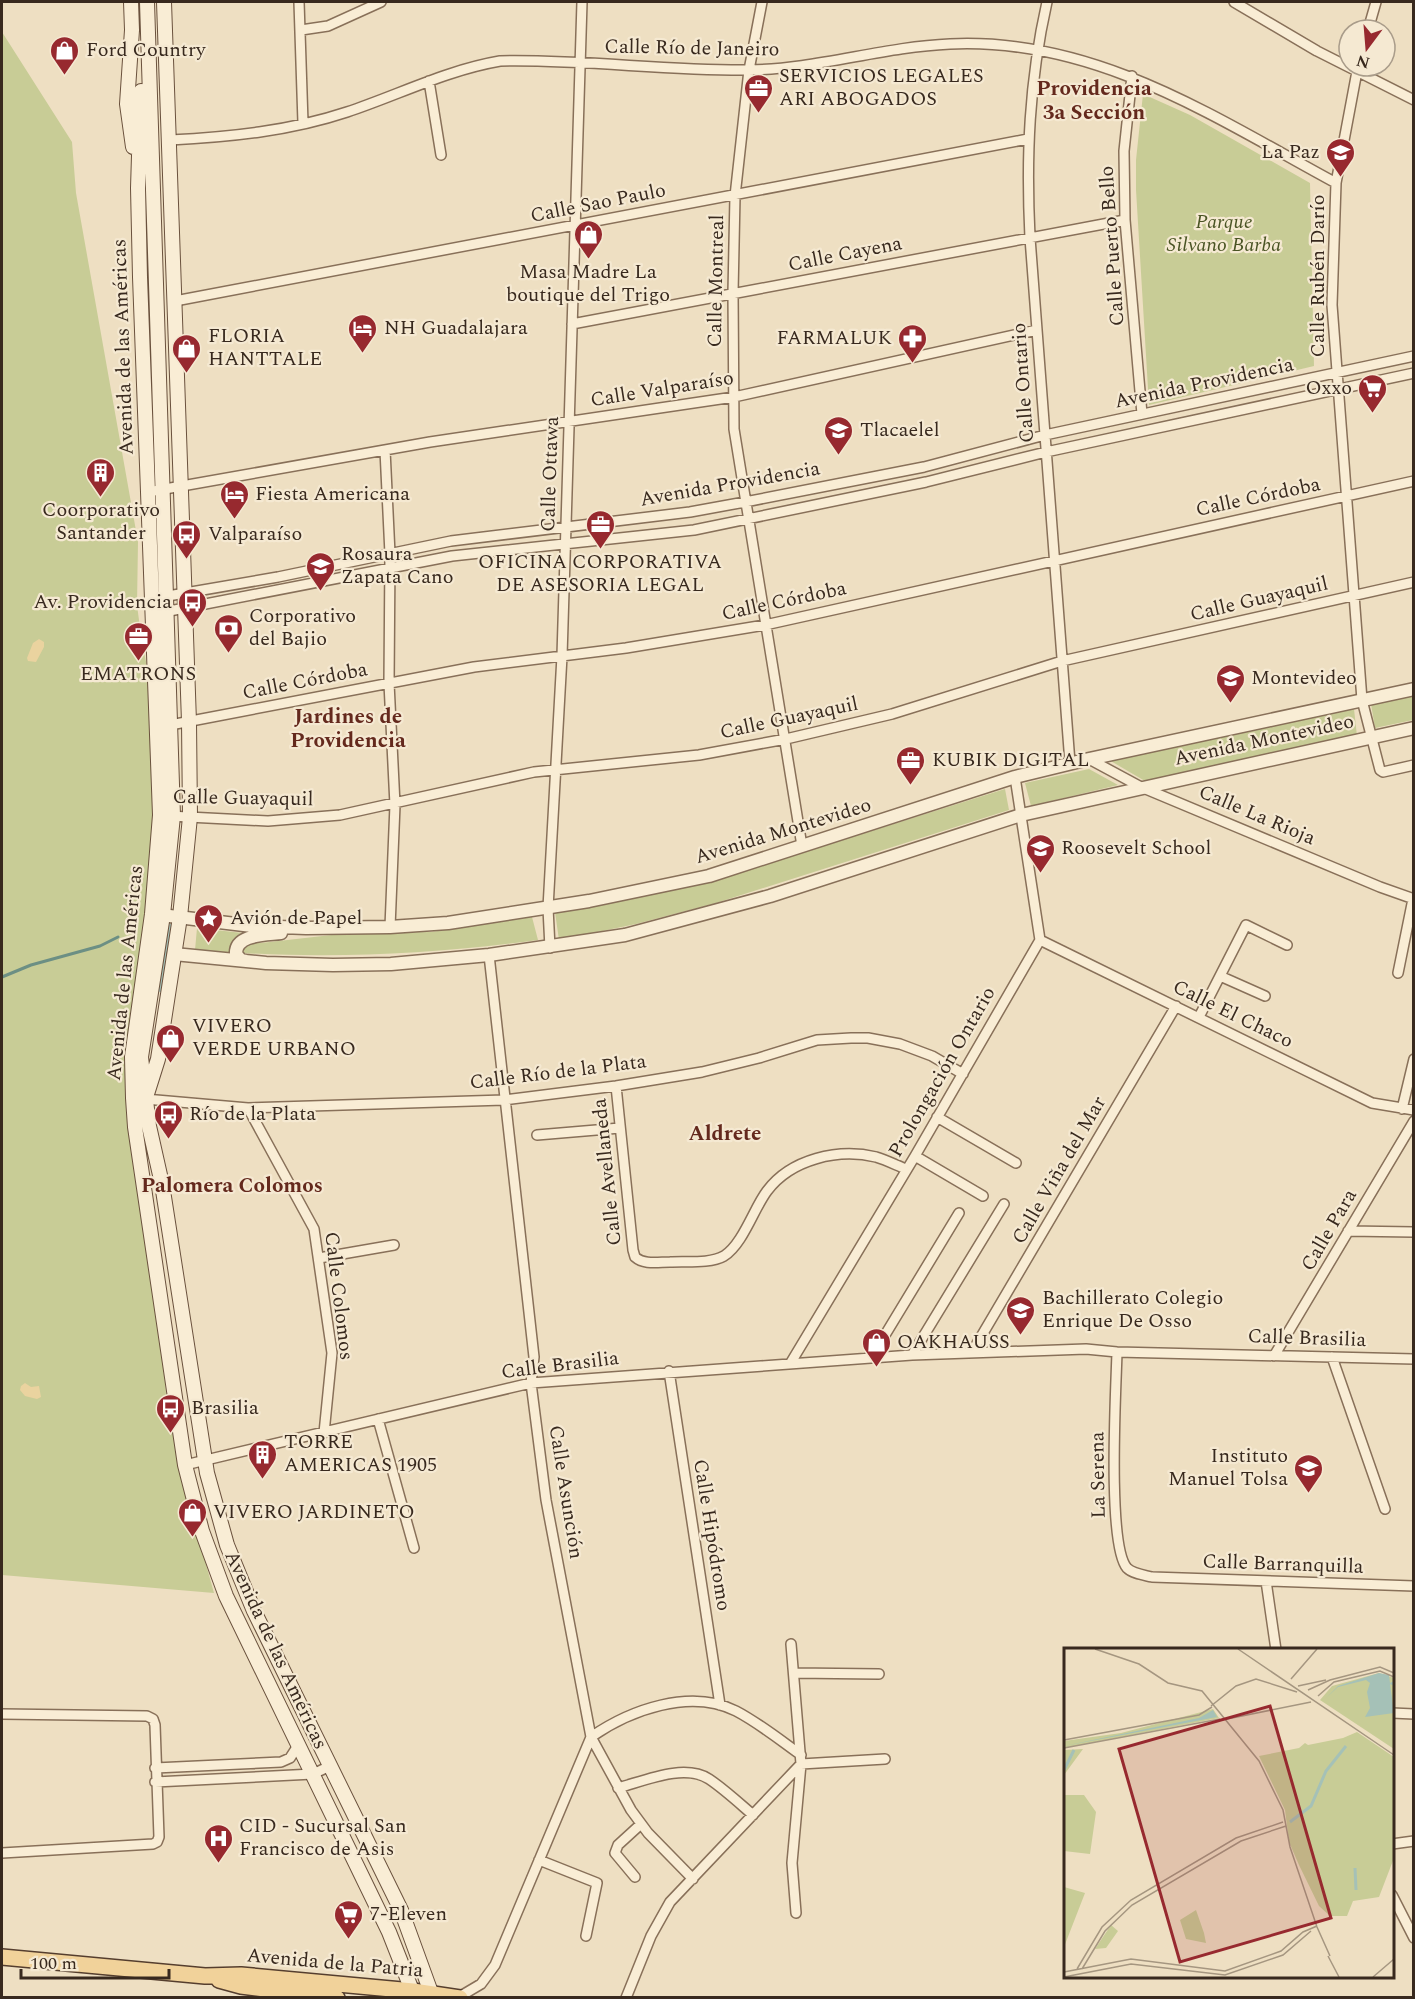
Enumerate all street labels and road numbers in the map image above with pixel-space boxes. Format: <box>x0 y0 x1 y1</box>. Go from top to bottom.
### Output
street label: Calle Río de Janeiro <box>604 31 780 65</box>
street label: Calle Puerto Bello <box>1091 165 1133 327</box>
street label: Calle Sao Paulo <box>528 175 668 231</box>
street label: Calle Rubén Darío <box>1303 195 1333 357</box>
street label: Calle Montreal <box>700 214 732 348</box>
street label: Calle Cayena <box>785 228 905 280</box>
street label: Avenida de las Américas <box>104 238 142 456</box>
street label: Calle Ontario <box>1004 322 1042 444</box>
street label: Avenida Providencia <box>1112 349 1297 417</box>
street label: Calle Valparaíso <box>588 363 736 415</box>
street label: Calle Ottawa <box>533 416 567 532</box>
street label: Avenida Providencia <box>638 453 823 515</box>
street label: Calle Córdoba <box>1193 469 1323 525</box>
street label: Calle Guayaquil <box>1187 569 1331 629</box>
street label: Calle Córdoba <box>719 573 849 629</box>
street label: Calle Córdoba <box>240 654 370 708</box>
street label: Calle Guayaquil <box>717 689 861 747</box>
street label: Avenida Montevideo <box>1171 706 1357 774</box>
street label: Calle La Rioja <box>1194 777 1320 853</box>
street label: Calle Guayaquil <box>172 782 314 814</box>
street label: Avenida Montevideo <box>691 790 875 872</box>
street label: Avenida de las Américas <box>99 864 151 1082</box>
street label: Calle El Chaco <box>1168 972 1298 1056</box>
street label: Prolongación Ontario <box>881 981 1003 1163</box>
street label: Calle Río de la Plata <box>468 1046 648 1098</box>
street label: Calle Viña del Mar <box>1004 1090 1114 1250</box>
street label: Calle Avellaneda <box>584 1097 630 1247</box>
street label: Calle Para <box>1293 1183 1365 1277</box>
street label: Calle Colomos <box>316 1230 362 1362</box>
street label: Calle Brasilia <box>1247 1321 1367 1355</box>
street label: Calle Brasilia <box>499 1343 621 1387</box>
street label: Calle Asunción <box>541 1423 591 1561</box>
street label: La Serena <box>1082 1431 1114 1519</box>
street label: Calle Hipódromo <box>685 1457 739 1613</box>
street label: Avenida de las Américas <box>217 1546 335 1754</box>
street label: Calle Barranquilla <box>1202 1546 1364 1582</box>
street label: Avenida de la Patria <box>245 1940 425 1986</box>

